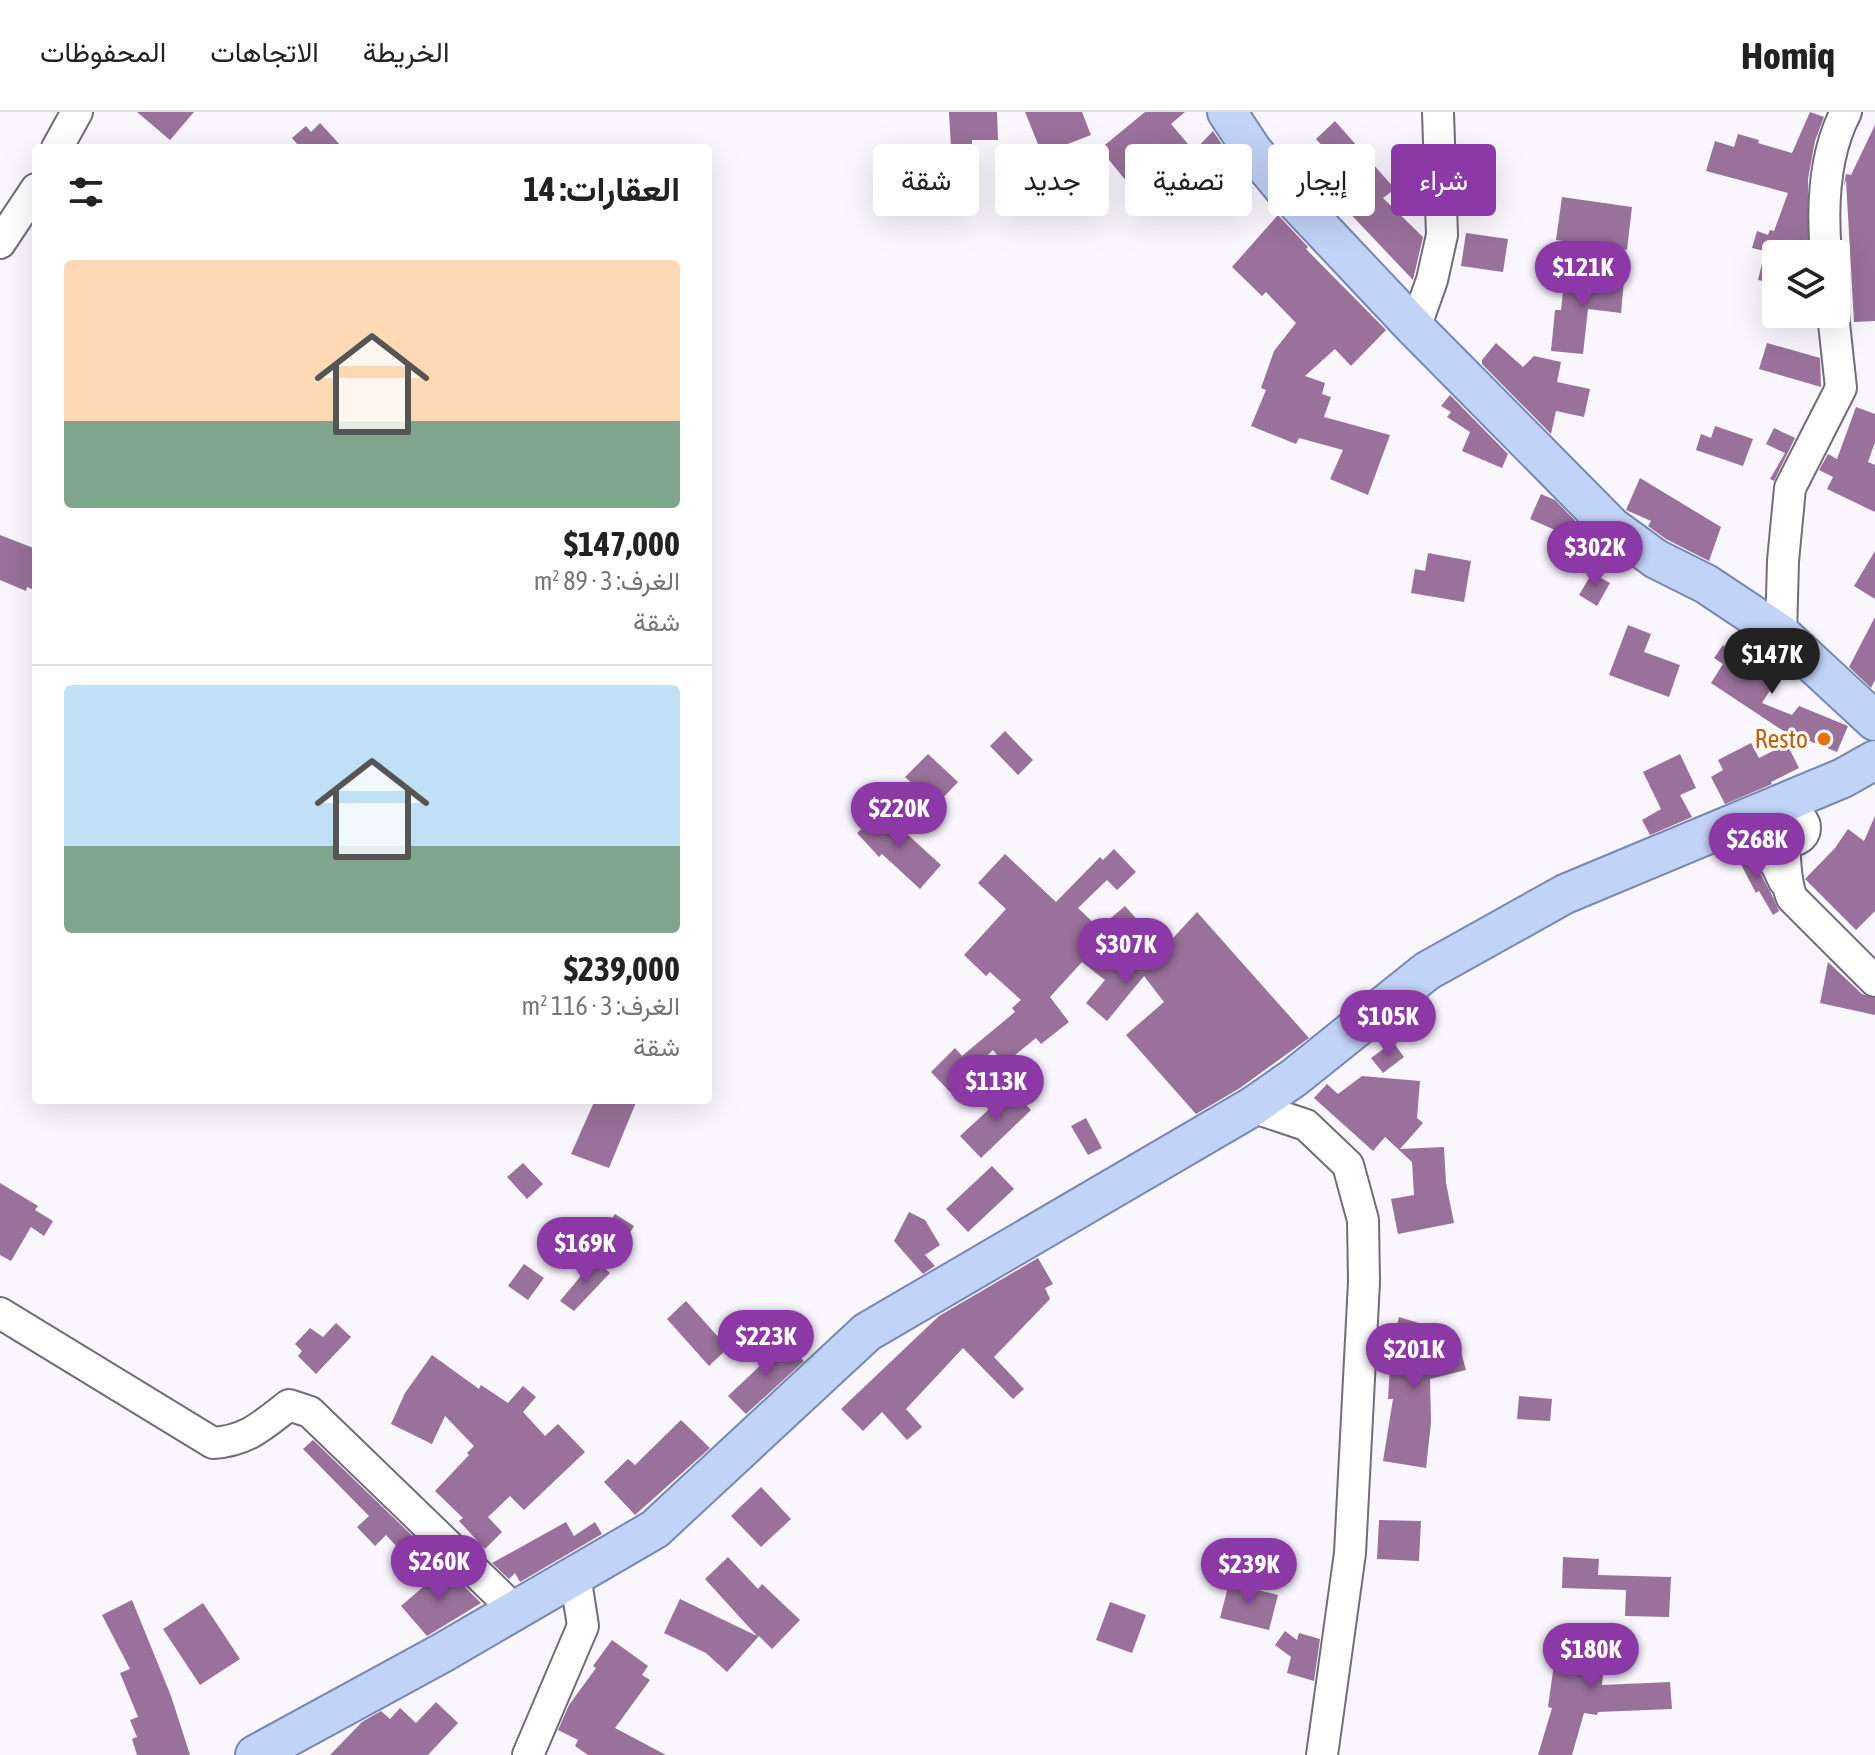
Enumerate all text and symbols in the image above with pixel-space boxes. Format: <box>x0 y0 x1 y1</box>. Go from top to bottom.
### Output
text: Homiq <box>1741 34 1835 77</box>
text: المحفوظات <box>40 36 166 68</box>
text: الاتجاهات <box>210 36 319 68</box>
text: الخريطة <box>363 36 449 68</box>
chip: شقة <box>873 144 979 216</box>
chip: جديد <box>995 144 1109 216</box>
chip: تصفية <box>1125 144 1252 216</box>
chip: إيجار <box>1268 144 1375 216</box>
chip: شراء <box>1391 144 1496 216</box>
text: العقارات: 14 <box>523 169 680 208</box>
icon: filters <box>64 170 108 214</box>
map controls <box>1762 240 1850 328</box>
button: layers <box>1762 240 1850 328</box>
pin: $121K <box>1527 241 1639 309</box>
text: $121K <box>1553 252 1613 282</box>
icon: home <box>300 312 444 456</box>
pin: $302K <box>1539 521 1651 589</box>
text: $147,000 <box>564 524 680 563</box>
text: $302K <box>1565 532 1625 562</box>
text: الغرف: 3 · 89 m² <box>534 566 680 596</box>
text: شقة <box>633 607 680 637</box>
pin: $147K <box>1716 628 1828 696</box>
text: $147K <box>1742 639 1802 669</box>
place label: Resto <box>1755 724 1808 754</box>
marker: Resto <box>1815 730 1833 748</box>
icon: home <box>300 737 444 881</box>
pin: $220K <box>843 782 955 850</box>
text: $220K <box>869 793 929 823</box>
pin: $268K <box>1701 813 1813 881</box>
text: $268K <box>1727 824 1787 854</box>
pin: $307K <box>1070 918 1182 986</box>
text: $307K <box>1096 929 1156 959</box>
text: $239,000 <box>564 949 680 988</box>
pin: $105K <box>1332 990 1444 1058</box>
text: الغرف: 3 · 116 m² <box>521 991 680 1021</box>
text: $105K <box>1358 1001 1418 1031</box>
text: شقة <box>633 1032 680 1062</box>
pin: $113K <box>940 1055 1052 1123</box>
text: $113K <box>966 1066 1026 1096</box>
pin: $169K <box>529 1217 641 1285</box>
text: $169K <box>555 1228 615 1258</box>
pin: $223K <box>710 1310 822 1378</box>
text: $223K <box>736 1321 796 1351</box>
pin: $201K <box>1358 1323 1470 1391</box>
text: $201K <box>1384 1334 1444 1364</box>
pin: $260K <box>383 1535 495 1603</box>
pin: $239K <box>1193 1538 1305 1606</box>
text: $260K <box>409 1546 469 1576</box>
text: $239K <box>1219 1549 1279 1579</box>
pin: $180K <box>1535 1623 1647 1691</box>
text: $180K <box>1561 1634 1621 1664</box>

